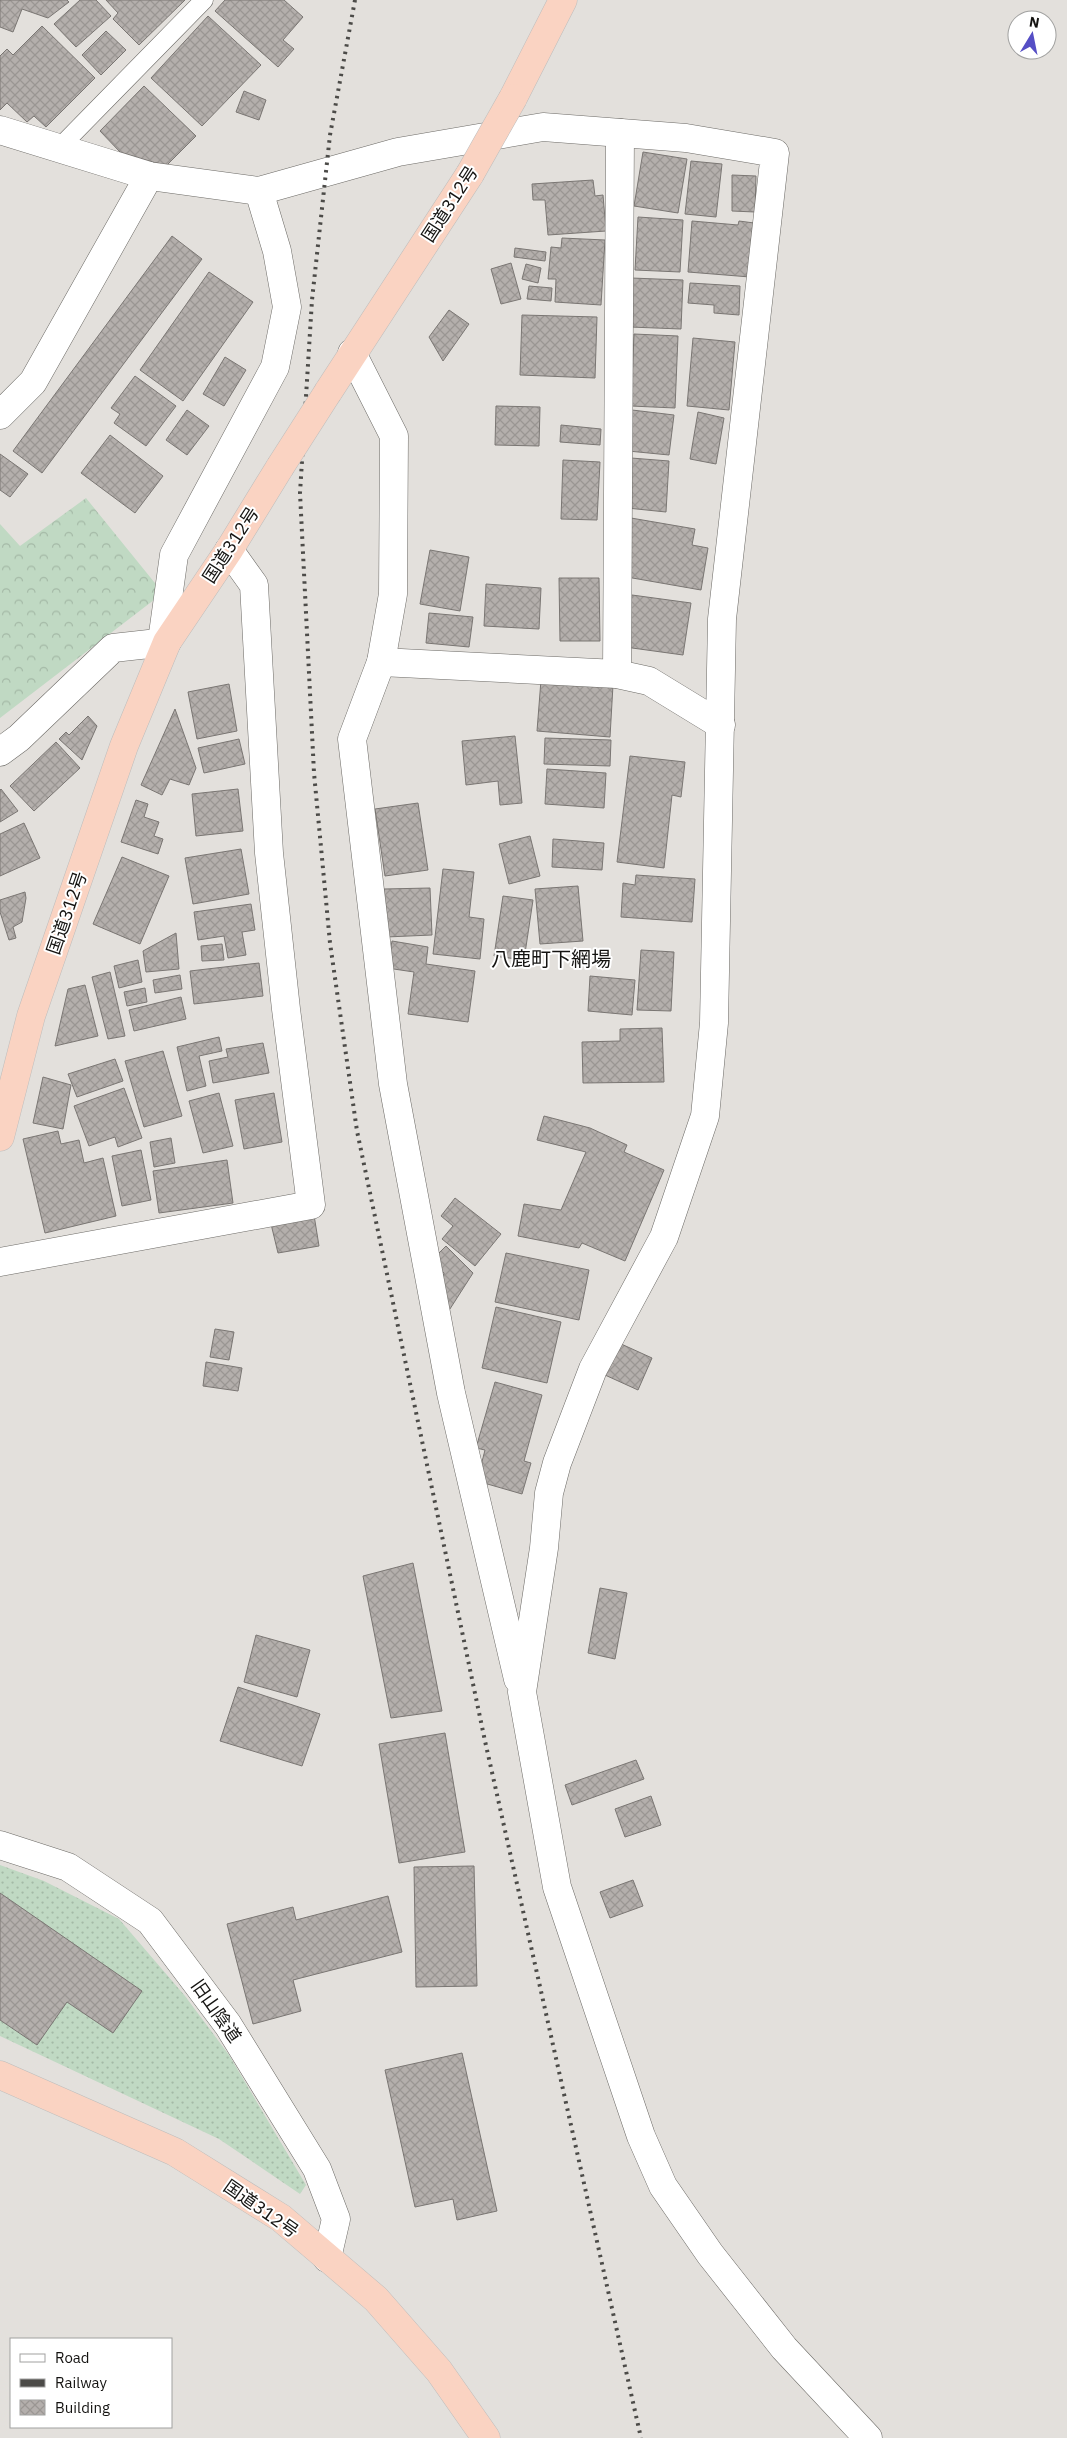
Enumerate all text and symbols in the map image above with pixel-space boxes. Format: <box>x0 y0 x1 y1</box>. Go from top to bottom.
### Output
north arrow <box>1007 10 1057 60</box>
text: N <box>1028 12 1041 32</box>
street label: 国道312号 <box>416 161 483 246</box>
street label: 国道312号 <box>197 502 264 587</box>
street label: 国道312号 <box>42 868 91 957</box>
district label: 八鹿町下網場 <box>491 945 611 972</box>
street label: 旧山陰道 <box>186 1975 246 2047</box>
street label: 国道312号 <box>219 2174 303 2243</box>
legend <box>10 2338 172 2428</box>
text: Road <box>55 2348 90 2367</box>
text: Railway <box>55 2373 108 2392</box>
text: Building <box>55 2398 110 2417</box>

